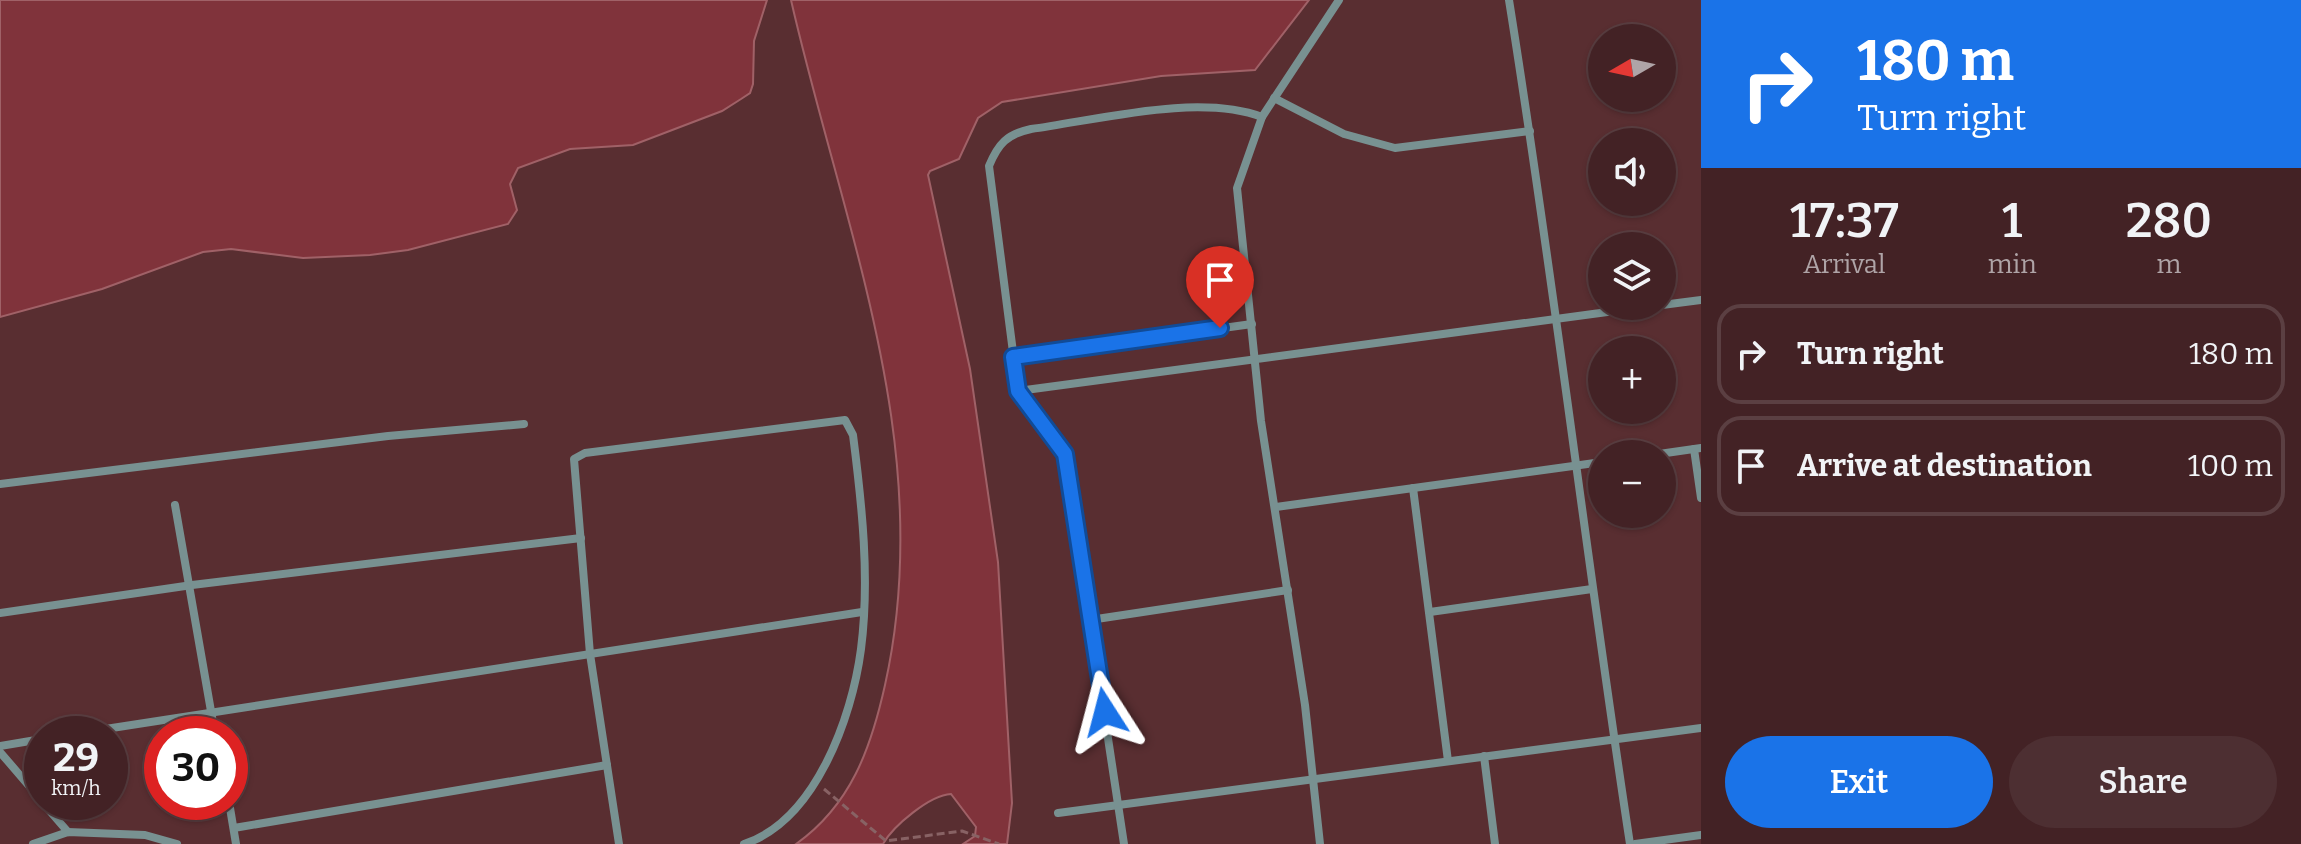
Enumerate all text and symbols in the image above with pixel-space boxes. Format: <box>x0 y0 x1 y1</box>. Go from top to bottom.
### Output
north arrow <box>1588 24 1676 112</box>
map controls <box>1588 24 1676 528</box>
text: 180 m <box>1857 28 2014 95</box>
icon: right <box>1725 32 1829 136</box>
text: Turn right <box>1857 96 2026 140</box>
button: sound <box>1588 128 1676 216</box>
text: 17:37 <box>1790 192 1899 250</box>
text: 1 <box>2002 192 2022 250</box>
text: 280 <box>2126 192 2212 250</box>
button: layers <box>1588 232 1676 320</box>
pin <box>1186 246 1254 328</box>
text: Arrival <box>1803 249 1886 280</box>
text: min <box>1988 249 2037 280</box>
text: m <box>2156 249 2181 280</box>
icon: arrive <box>1198 258 1242 302</box>
icon: right <box>1729 332 1773 376</box>
button: + <box>1588 336 1676 424</box>
text: Turn right <box>1797 336 1944 372</box>
text: 180 m <box>2189 336 2273 372</box>
button: − <box>1588 440 1676 528</box>
icon: arrive <box>1729 444 1773 488</box>
text: Arrive at destination <box>1797 448 2092 484</box>
text: 100 m <box>2188 448 2273 484</box>
position arrow <box>1063 670 1147 754</box>
speed limit sign: 30 <box>144 716 248 820</box>
text: 29 <box>53 734 99 782</box>
button: Exit <box>1725 736 1993 828</box>
button: Share <box>2009 736 2277 828</box>
text: km/h <box>51 776 101 800</box>

